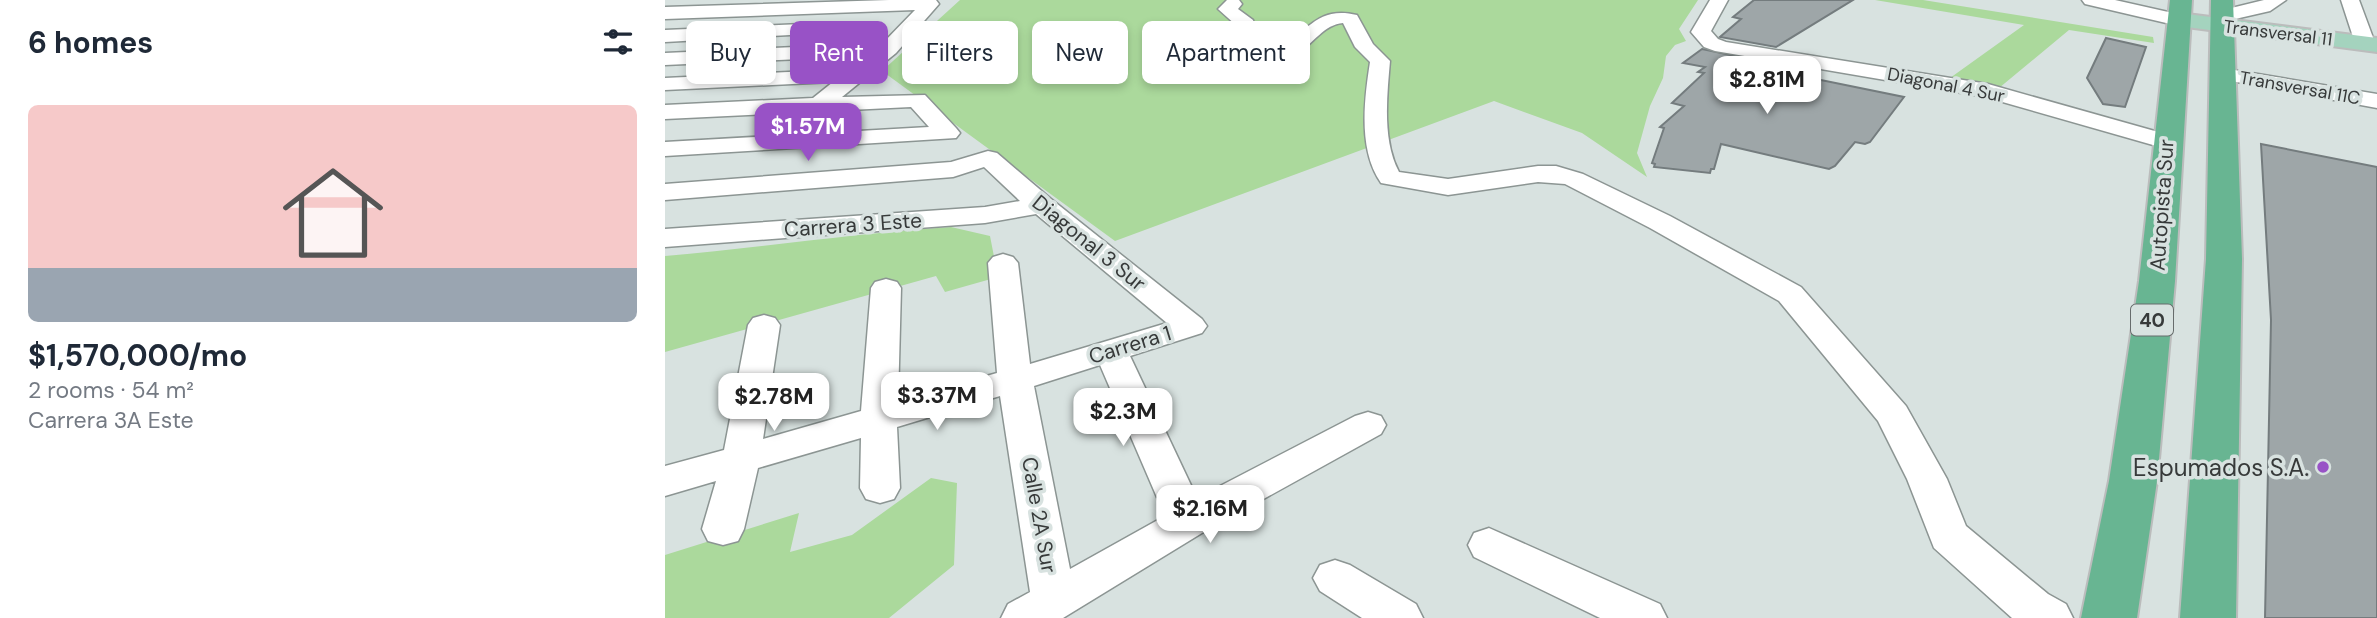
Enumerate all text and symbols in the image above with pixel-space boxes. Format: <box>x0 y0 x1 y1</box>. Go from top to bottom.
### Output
street label: Transversal 11 <box>2222 14 2334 52</box>
chip: Buy <box>686 21 776 84</box>
chip: Rent <box>790 21 888 84</box>
chip: Filters <box>902 21 1018 84</box>
chip: New <box>1032 21 1128 84</box>
chip: Apartment <box>1142 21 1310 84</box>
text: 6 homes <box>28 23 153 62</box>
icon: filters <box>599 23 637 61</box>
pin: $2.81M <box>1710 57 1824 116</box>
street label: Diagonal 4 Sur <box>1885 62 2007 108</box>
text: $2.81M <box>1729 64 1805 94</box>
street label: Transversal 11C <box>2238 66 2362 110</box>
pin: $1.57M <box>751 104 865 163</box>
text: $1.57M <box>771 111 845 141</box>
street label: Autopista Sur <box>2143 138 2181 272</box>
icon: home <box>270 150 396 276</box>
street label: Diagonal 3 Sur <box>1026 189 1152 298</box>
street label: Carrera 3 Este <box>783 206 923 244</box>
road number: 40 <box>2131 304 2173 336</box>
street label: Carrera 1 <box>1085 319 1175 371</box>
text: $1,570,000/mo <box>28 336 247 375</box>
pin: $3.37M <box>880 372 994 432</box>
pin: $2.78M <box>717 374 831 433</box>
text: 2 rooms · 54 m² <box>28 375 194 405</box>
text: $3.37M <box>897 380 977 410</box>
text: $2.78M <box>734 381 814 411</box>
pin: $2.3M <box>1074 388 1172 448</box>
text: $2.3M <box>1089 396 1157 426</box>
text: Carrera 3A Este <box>28 405 194 435</box>
place label: Espumados S.A. <box>2133 452 2309 483</box>
street label: Calle 2A Sur <box>1015 455 1063 575</box>
marker: Espumados S.A. <box>2315 459 2331 475</box>
pin: $2.16M <box>1153 486 1267 545</box>
text: $2.16M <box>1172 493 1248 523</box>

